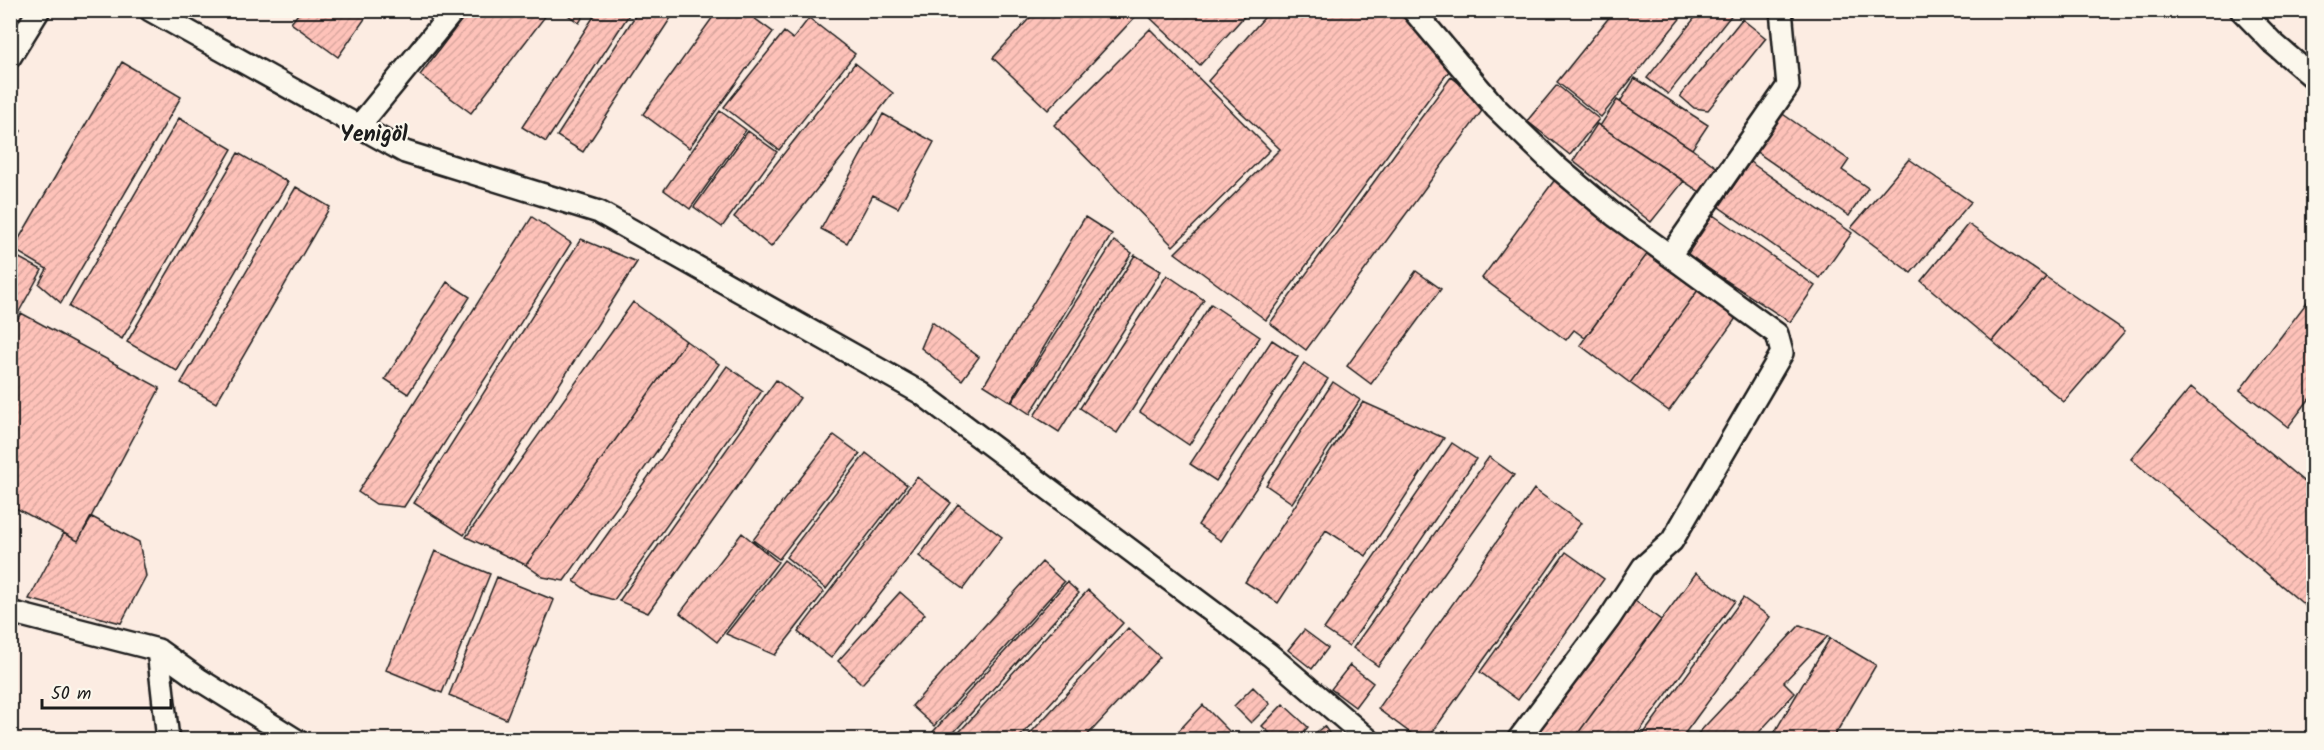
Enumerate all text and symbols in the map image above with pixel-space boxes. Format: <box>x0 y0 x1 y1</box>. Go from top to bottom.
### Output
district label: Yenigöl <box>340 118 408 153</box>
scale bar <box>42 672 171 710</box>
text: 50 m <box>51 680 91 709</box>

